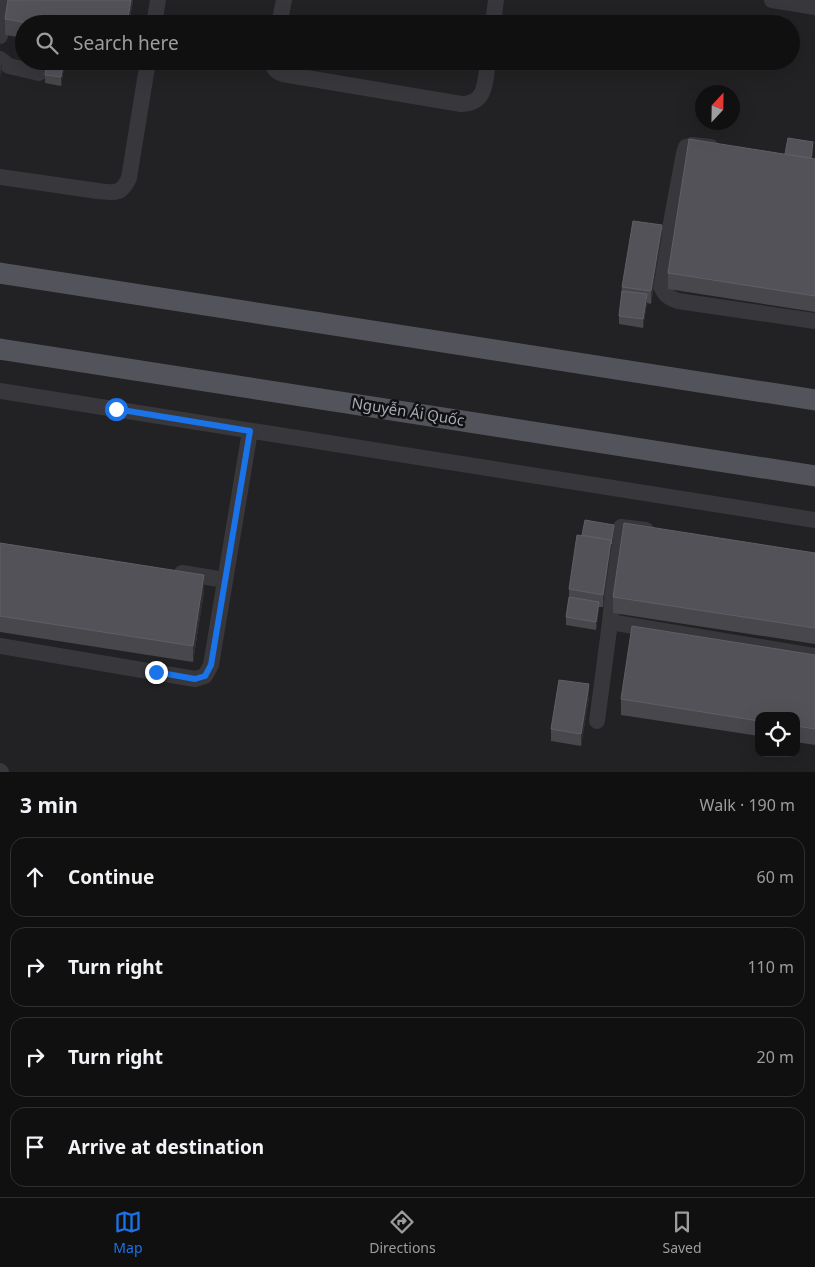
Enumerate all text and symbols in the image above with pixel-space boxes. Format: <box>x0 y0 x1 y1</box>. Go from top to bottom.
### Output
search box <box>15 15 800 70</box>
icon: search <box>33 29 61 57</box>
text: Search here <box>73 30 179 56</box>
north arrow <box>695 85 740 130</box>
street label: Nguyễn Ái Quốc <box>350 392 466 430</box>
route start <box>105 398 128 421</box>
route end <box>145 661 168 684</box>
map controls <box>755 712 800 757</box>
button: locate <box>755 712 800 757</box>
text: 3 min <box>20 791 78 819</box>
text: Walk · 190 m <box>700 794 795 816</box>
icon: ahead <box>21 863 49 891</box>
text: Continue <box>68 864 154 890</box>
text: 60 m <box>757 866 794 888</box>
icon: right <box>21 953 49 981</box>
text: Turn right <box>68 954 163 980</box>
text: 110 m <box>747 956 794 978</box>
icon: right <box>21 1043 49 1071</box>
text: Turn right <box>68 1044 163 1070</box>
text: 20 m <box>757 1046 794 1068</box>
icon: arrive <box>21 1133 49 1161</box>
text: Arrive at destination <box>68 1134 264 1160</box>
tab: Map <box>113 1208 143 1257</box>
tab: Directions <box>369 1208 436 1257</box>
tab: Saved <box>662 1208 702 1257</box>

